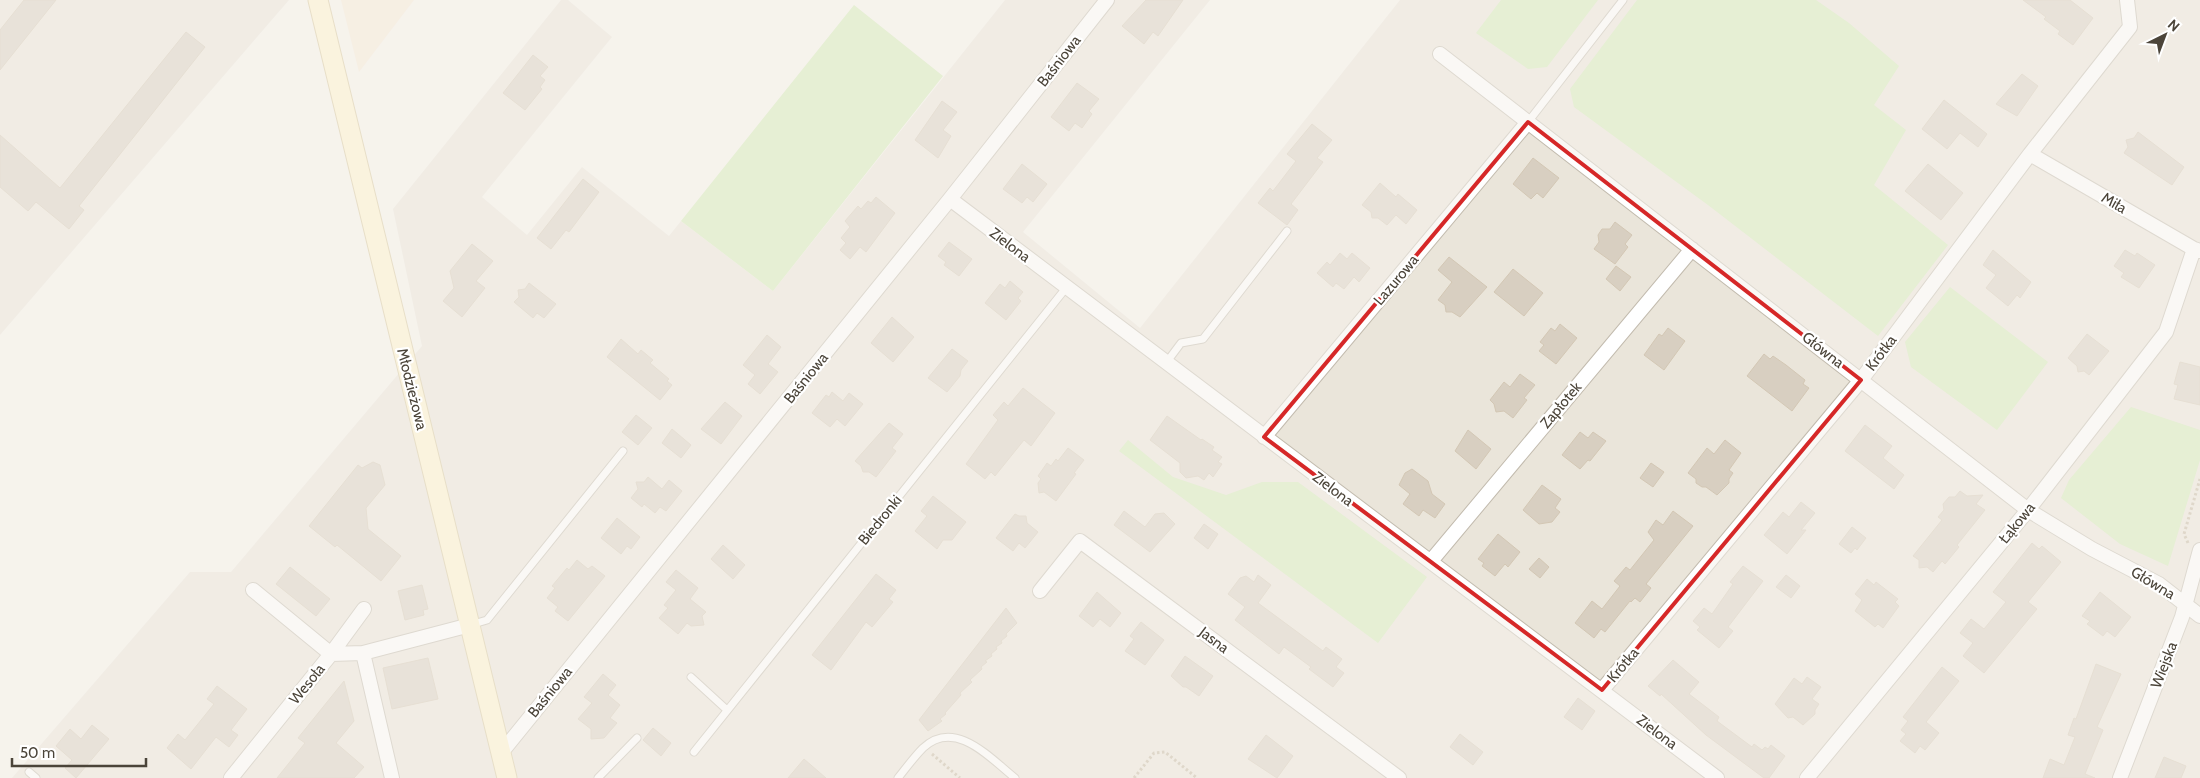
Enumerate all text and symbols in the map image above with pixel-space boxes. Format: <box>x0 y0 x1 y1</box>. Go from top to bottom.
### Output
north arrow <box>2140 10 2190 60</box>
text: N <box>2164 15 2183 35</box>
street label: Baśniowa <box>1033 31 1085 90</box>
street label: Miła <box>2098 189 2130 218</box>
street label: Zielona <box>986 224 1035 267</box>
street label: Lazurowa <box>1370 250 1423 309</box>
street label: Główna <box>1798 328 1848 372</box>
street label: Krótka <box>1862 331 1901 374</box>
street label: Młodzieżowa <box>393 346 431 432</box>
street label: Baśniowa <box>780 348 832 407</box>
street label: Zapłotek <box>1537 378 1586 432</box>
street label: Zielona <box>1309 468 1358 511</box>
street label: Biedronki <box>854 491 906 549</box>
street label: Łąkowa <box>1995 498 2039 547</box>
street label: Główna <box>2128 563 2179 604</box>
street label: Jasna <box>1195 622 1233 657</box>
street label: Wiejska <box>2147 639 2181 691</box>
street label: Krótka <box>1603 643 1643 686</box>
street label: Wesoła <box>285 660 329 708</box>
street label: Baśniowa <box>524 662 576 721</box>
street label: Zielona <box>1633 711 1682 754</box>
scale bar <box>12 736 146 768</box>
text: 50 m <box>20 744 55 762</box>

